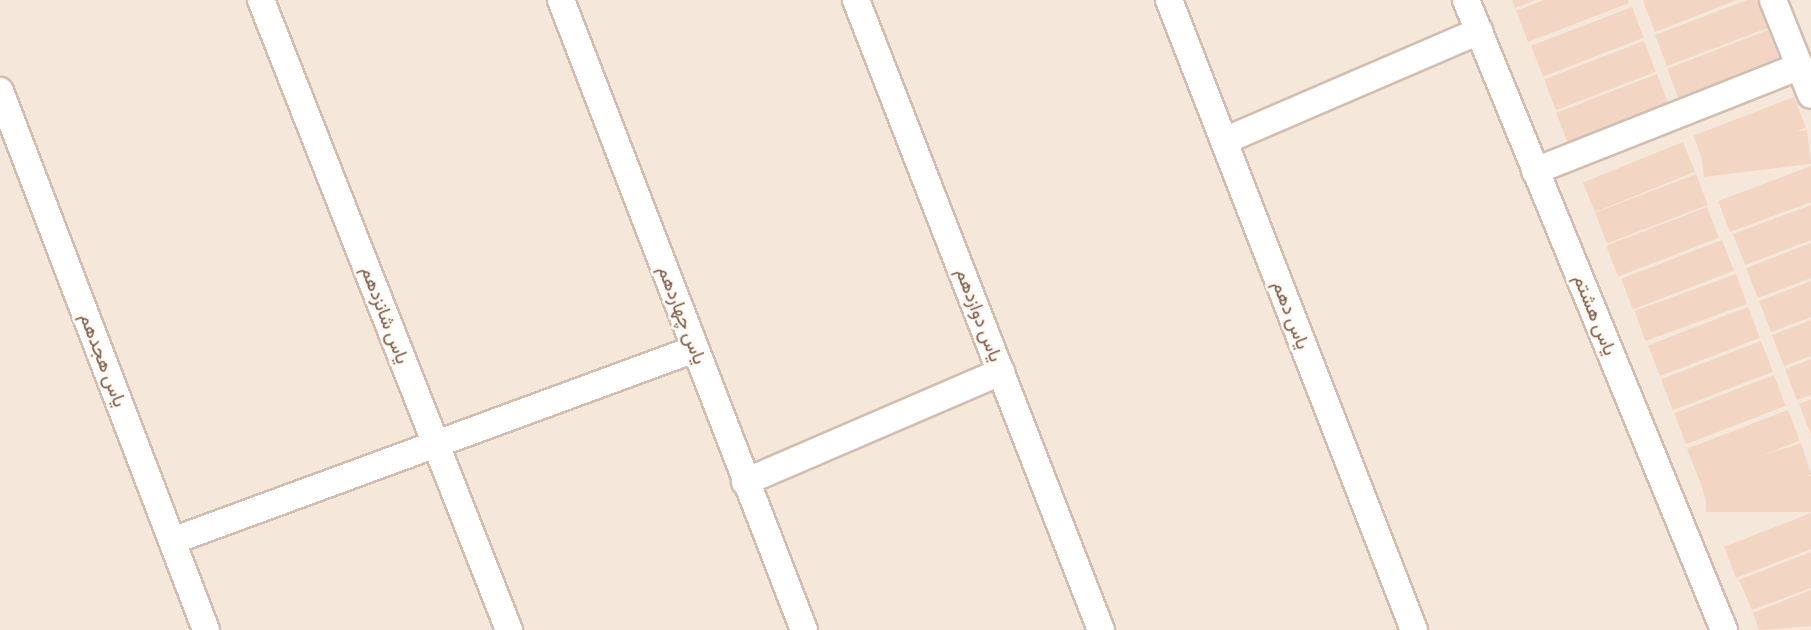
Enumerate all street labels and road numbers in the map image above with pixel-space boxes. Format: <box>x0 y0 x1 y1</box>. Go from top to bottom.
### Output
street label: یاس شانزدهم <box>356 263 414 367</box>
street label: یاس چهاردهم <box>653 263 711 367</box>
street label: یاس دوازدهم <box>951 265 1007 365</box>
street label: یاس هشتم <box>1568 271 1622 359</box>
street label: یاس دهم <box>1268 278 1314 352</box>
street label: یاس هجدهم <box>75 310 131 410</box>

